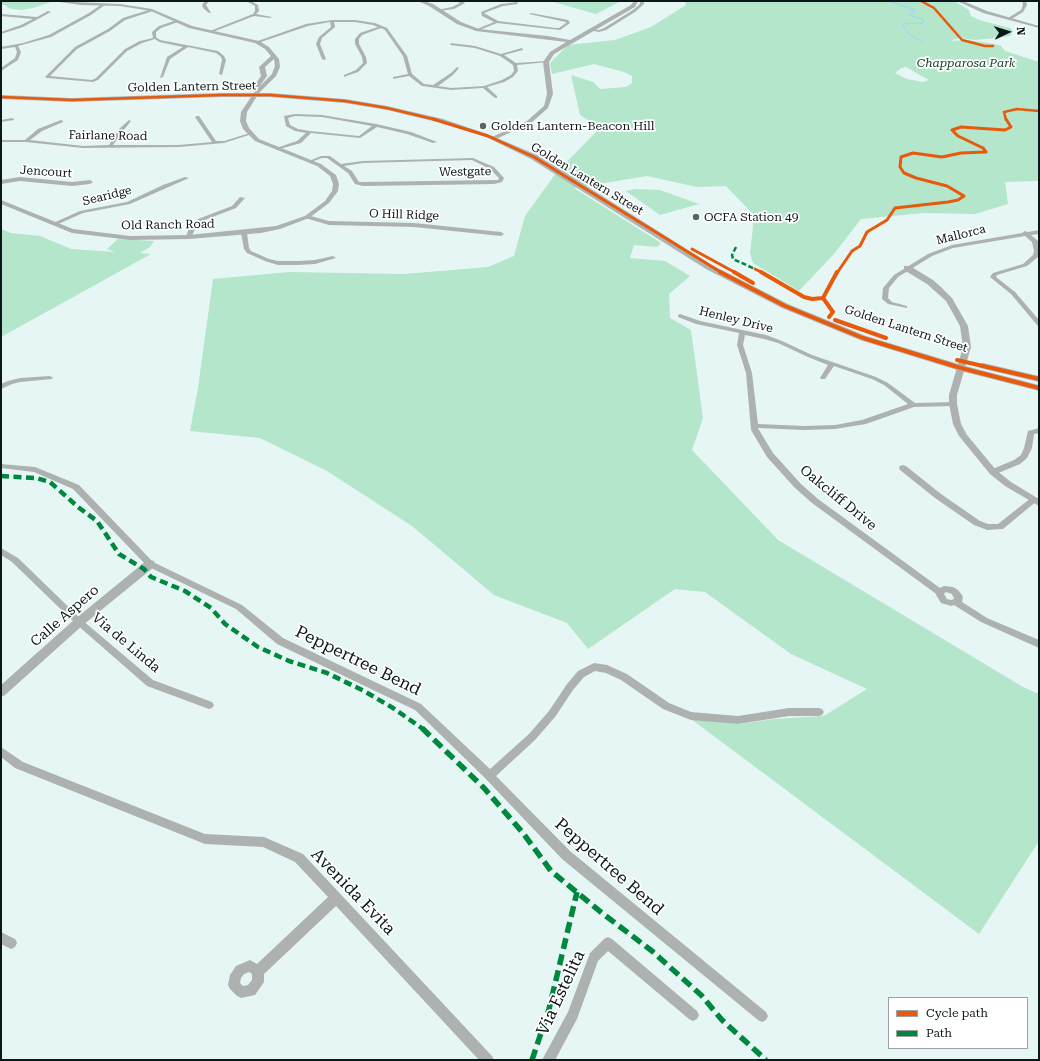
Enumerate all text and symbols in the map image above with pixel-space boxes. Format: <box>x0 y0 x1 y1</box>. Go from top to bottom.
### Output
north arrow <box>988 12 1028 52</box>
text: N <box>1014 26 1027 36</box>
park label: Chapparosa Park <box>917 56 1015 70</box>
street label: Golden Lantern Street <box>128 79 256 95</box>
place label: Golden Lantern-Beacon Hill <box>491 119 654 133</box>
marker: Golden Lantern-Beacon Hill <box>478 121 488 131</box>
street label: Fairlane Road <box>68 128 148 144</box>
street label: Golden Lantern Street <box>528 140 646 218</box>
street label: Jencourt <box>20 163 72 181</box>
street label: Westgate <box>439 164 491 180</box>
street label: Searidge <box>81 183 133 209</box>
street label: O Hill Ridge <box>369 207 439 223</box>
place label: OCFA Station 49 <box>704 210 798 224</box>
marker: OCFA Station 49 <box>691 212 701 222</box>
street label: Old Ranch Road <box>121 217 215 233</box>
street label: Mallorca <box>935 222 987 248</box>
street label: Golden Lantern Street <box>843 302 969 356</box>
street label: Henley Drive <box>698 304 774 336</box>
street label: Oakcliff Drive <box>796 462 880 534</box>
street label: Calle Aspero <box>27 582 103 650</box>
street label: Via de Linda <box>88 609 164 677</box>
street label: Peppertree Bend <box>292 622 424 700</box>
street label: Peppertree Bend <box>550 814 668 920</box>
street label: Avenida Evita <box>307 844 399 940</box>
street label: Via Estelita <box>532 947 590 1039</box>
legend <box>888 997 1028 1049</box>
text: Cycle path <box>926 1006 988 1020</box>
text: Path <box>926 1026 952 1040</box>

